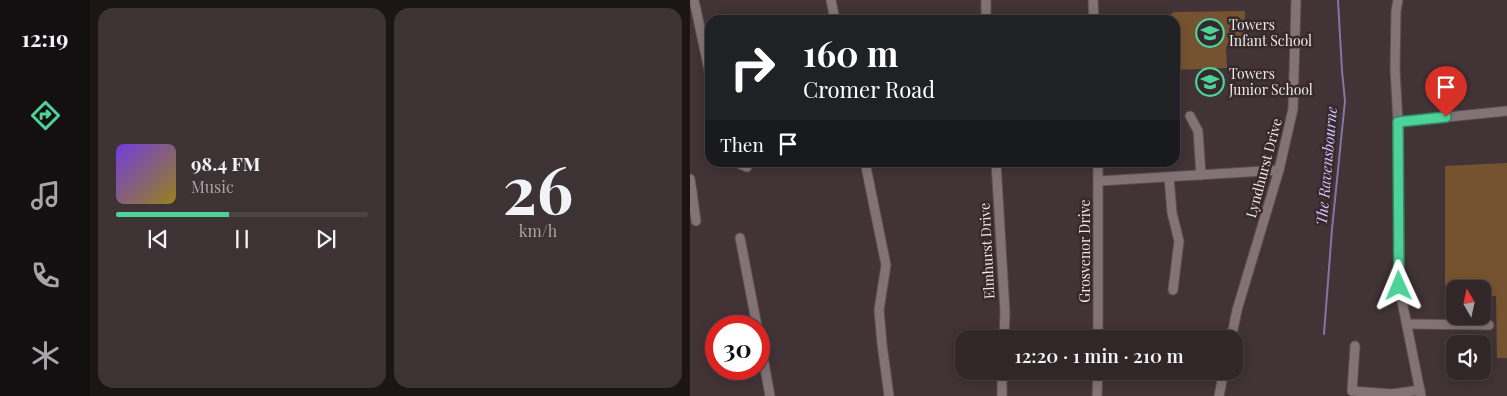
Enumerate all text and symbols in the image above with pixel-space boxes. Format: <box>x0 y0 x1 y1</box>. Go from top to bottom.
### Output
place label: Towers Infant School <box>1229 15 1312 50</box>
school or university icon: Towers Infant School <box>1195 18 1225 48</box>
text: 12:19 <box>22 23 68 53</box>
text: 160 m <box>803 29 898 76</box>
icon: right <box>720 35 785 100</box>
place label: Towers Junior School <box>1228 64 1313 99</box>
pin <box>1425 66 1467 117</box>
school or university icon: Towers Junior School <box>1195 67 1225 97</box>
icon: arrive <box>1432 73 1460 101</box>
text: Cromer Road <box>803 74 935 104</box>
icon: directions <box>28 98 63 133</box>
water label: The Ravensbourne <box>1311 105 1341 226</box>
street label: Lyndhurst Drive <box>1241 116 1286 220</box>
icon: arrive <box>774 130 802 158</box>
text: Then <box>720 131 764 157</box>
text: 26 <box>503 144 573 230</box>
text: 98.4 FM <box>191 150 260 176</box>
text: Music <box>191 176 234 197</box>
icon: music <box>28 178 63 213</box>
street label: Grosvenor Drive <box>1075 199 1094 303</box>
street label: Elmhurst Drive <box>974 202 999 300</box>
text: km/h <box>519 220 557 241</box>
icon: previous <box>144 225 172 253</box>
icon: pause <box>228 225 256 253</box>
icon: next <box>312 225 340 253</box>
icon: phone <box>28 258 63 293</box>
position arrow <box>1372 259 1424 311</box>
north arrow <box>1446 280 1491 325</box>
map controls <box>1446 280 1491 380</box>
speed limit sign: 30 <box>705 315 770 380</box>
button: sound <box>1446 335 1491 380</box>
icon: climate <box>28 338 63 373</box>
text: 12:20 · 1 min · 210 m <box>1014 342 1184 368</box>

